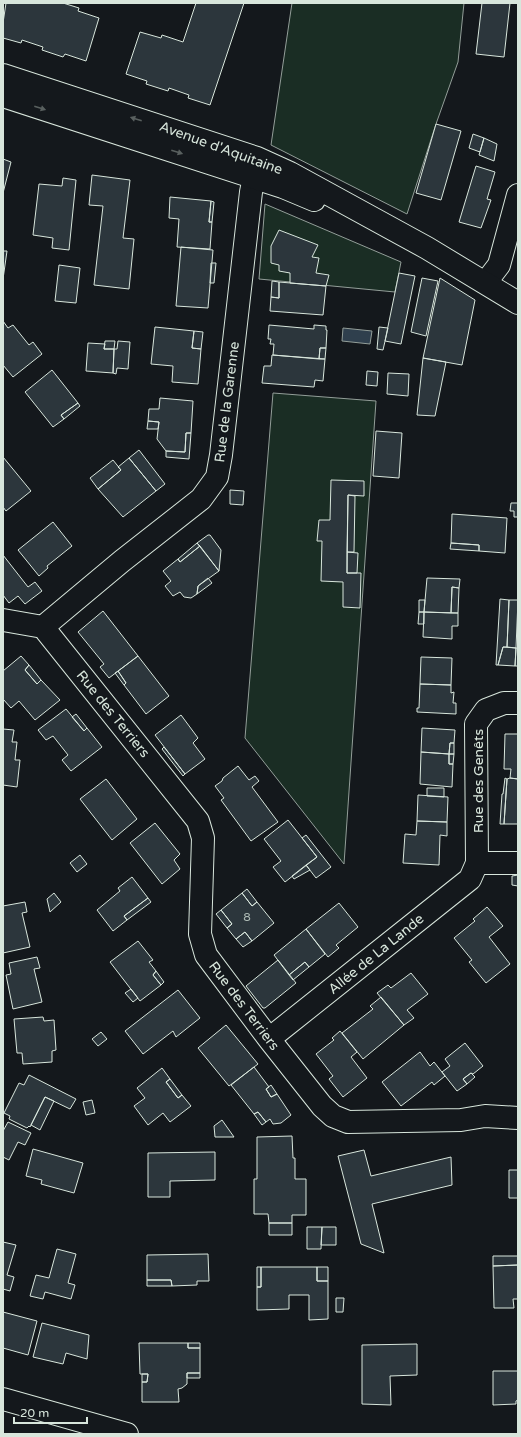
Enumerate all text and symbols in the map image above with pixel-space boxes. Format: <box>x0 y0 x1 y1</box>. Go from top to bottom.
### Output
one-way arrow <box>34 105 46 111</box>
one-way arrow <box>130 116 142 122</box>
street label: Avenue d'Aquitaine <box>157 118 285 178</box>
one-way arrow <box>171 149 183 155</box>
street label: Rue de la Garenne <box>211 340 243 464</box>
street label: Rue des Terriers <box>73 667 153 761</box>
street label: Rue des Genêts <box>470 729 487 833</box>
house number: 8 <box>243 910 251 924</box>
street label: Allée de La Lande <box>325 910 427 998</box>
street label: Rue des Terriers <box>205 958 283 1054</box>
scale bar <box>14 1399 87 1425</box>
text: 20 m <box>20 1406 49 1420</box>

